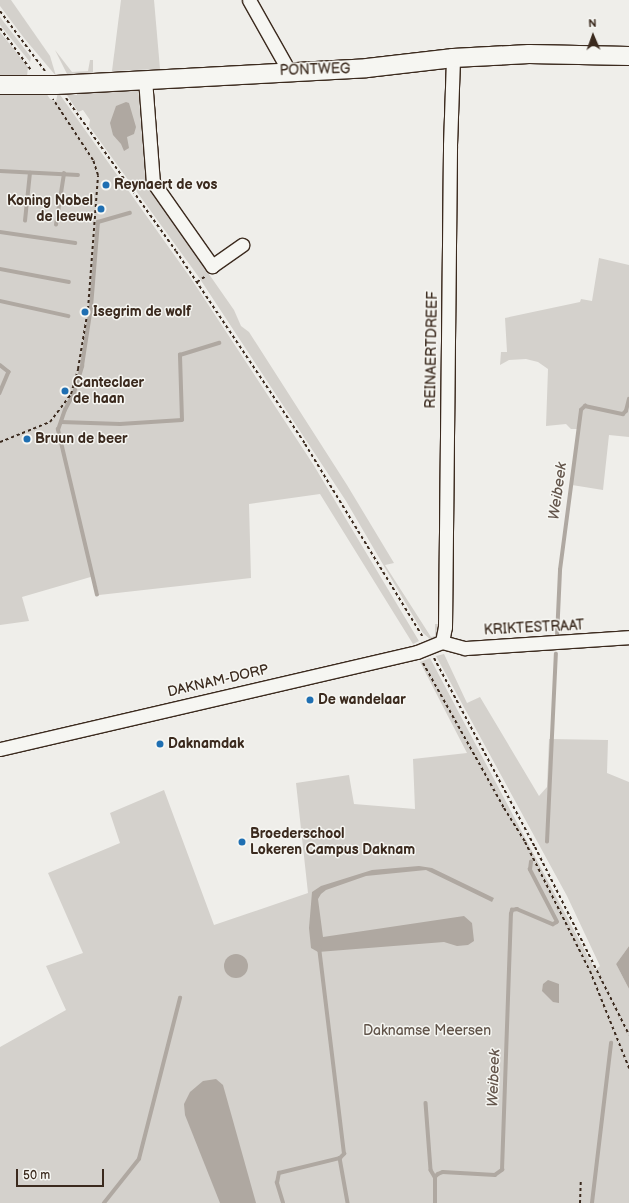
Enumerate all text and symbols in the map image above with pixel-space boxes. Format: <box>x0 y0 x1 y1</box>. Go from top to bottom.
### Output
north arrow <box>573 16 613 56</box>
text: N <box>588 17 597 30</box>
street label: PONTWEG <box>279 60 351 80</box>
place label: Reynaert de vos <box>114 177 217 193</box>
marker: Reynaert de vos <box>101 180 111 190</box>
place label: Koning Nobel de leeuw <box>7 193 93 226</box>
marker: Koning Nobel de leeuw <box>96 204 106 214</box>
street label: REINAERTDREEF <box>423 291 441 409</box>
place label: Isegrim de wolf <box>93 304 191 320</box>
marker: Isegrim de wolf <box>80 307 90 317</box>
place label: Canteclaer de haan <box>73 375 144 408</box>
marker: Canteclaer de haan <box>60 386 70 396</box>
place label: Bruun de beer <box>35 431 128 447</box>
marker: Bruun de beer <box>22 434 32 444</box>
water label: Weibeek <box>545 461 571 521</box>
street label: KRIKTESTRAAT <box>483 617 585 639</box>
street label: DAKNAM-DORP <box>166 661 270 701</box>
place label: De wandelaar <box>318 692 406 708</box>
marker: De wandelaar <box>305 695 315 705</box>
place label: Daknamdak <box>168 736 244 752</box>
marker: Daknamdak <box>155 739 165 749</box>
place label: Broederschool Lokeren Campus Daknam <box>250 826 415 858</box>
marker: Broederschool Lokeren Campus Daknam <box>237 837 247 847</box>
park label: Daknamse Meersen <box>363 1023 491 1039</box>
water label: Weibeek <box>484 1049 504 1107</box>
scale bar <box>18 1161 106 1187</box>
text: 50 m <box>23 1168 50 1183</box>

